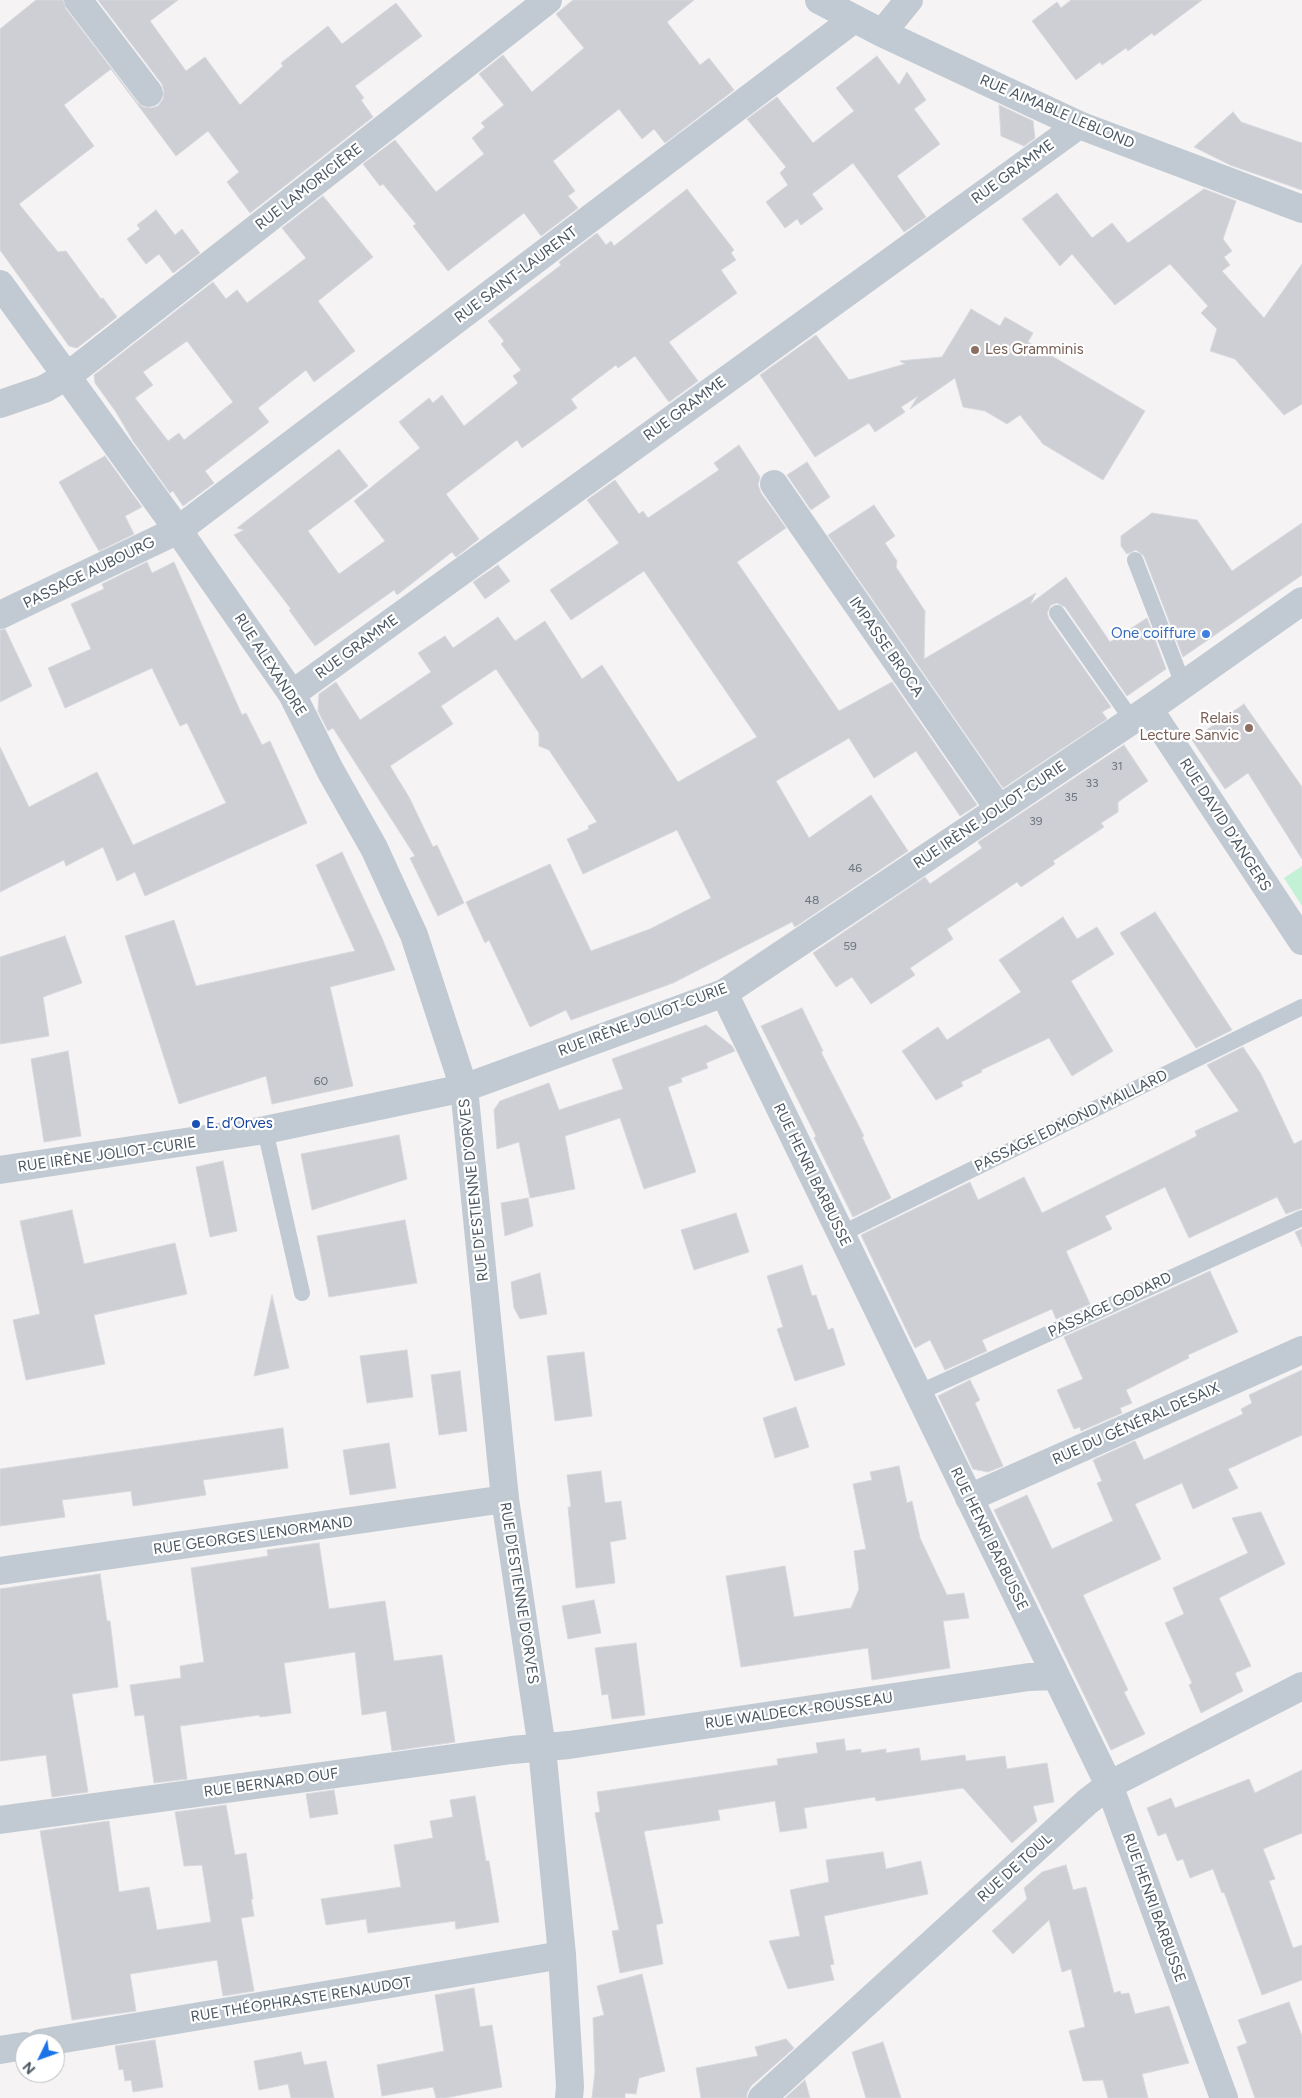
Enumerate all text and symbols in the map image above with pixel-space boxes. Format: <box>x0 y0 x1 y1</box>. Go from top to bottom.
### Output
street label: RUE AIMABLE LEBLOND <box>977 71 1137 153</box>
street label: RUE GRAMME <box>968 136 1058 208</box>
street label: RUE LAMORICIÈRE <box>252 140 366 234</box>
street label: RUE SAINT-LAURENT <box>451 223 581 327</box>
place label: Les Gramminis <box>985 341 1084 359</box>
marker: Les Gramminis <box>969 344 981 356</box>
street label: RUE GRAMME <box>640 373 730 445</box>
street label: PASSAGE AUBOURG <box>20 533 158 613</box>
street label: IMPASSE BROCA <box>845 594 927 700</box>
street label: RUE ALEXANDRE <box>230 610 310 720</box>
street label: RUE GRAMME <box>312 611 402 683</box>
place label: One coiffure <box>1111 625 1196 643</box>
marker: One coiffure <box>1200 628 1212 640</box>
place label: Relais Lecture Sanvic <box>1139 710 1239 745</box>
marker: Relais Lecture Sanvic <box>1243 722 1255 734</box>
street label: RUE DAVID D'ANGERS <box>1175 755 1275 895</box>
street label: RUE IRÈNE JOLIOT-CURIE <box>910 757 1070 873</box>
house number: 31 <box>1111 759 1123 773</box>
house number: 33 <box>1085 776 1099 790</box>
house number: 35 <box>1064 790 1078 804</box>
house number: 39 <box>1029 814 1043 828</box>
house number: 46 <box>848 861 862 875</box>
house number: 48 <box>805 893 819 907</box>
house number: 59 <box>843 939 857 953</box>
street label: RUE IRÈNE JOLIOT-CURIE <box>556 979 730 1061</box>
street label: PASSAGE EDMOND MAILLARD <box>972 1066 1170 1176</box>
house number: 60 <box>314 1074 328 1088</box>
street label: RUE D'ESTIENNE D'ORVES <box>455 1098 493 1282</box>
street label: RUE HENRI BARBUSSE <box>769 1100 855 1250</box>
place label: E. d’Orves <box>206 1115 273 1133</box>
marker: E. d’Orves <box>190 1118 202 1130</box>
street label: RUE IRÈNE JOLIOT-CURIE <box>17 1134 197 1176</box>
street label: PASSAGE GODARD <box>1045 1268 1175 1342</box>
street label: RUE DU GÉNÉRAL DESAIX <box>1050 1379 1222 1469</box>
street label: RUE HENRI BARBUSSE <box>946 1464 1032 1614</box>
street label: RUE D'ESTIENNE D'ORVES <box>496 1501 542 1685</box>
street label: RUE GEORGES LENORMAND <box>152 1513 354 1559</box>
street label: RUE WALDECK-ROUSSEAU <box>704 1689 894 1733</box>
street label: RUE BERNARD OUF <box>203 1765 339 1801</box>
street label: RUE DE TOUL <box>974 1830 1056 1906</box>
street label: RUE HENRI BARBUSSE <box>1119 1831 1189 1985</box>
street label: RUE THÉOPHRASTE RENAUDOT <box>189 1974 413 2026</box>
north arrow <box>15 2033 65 2083</box>
text: N <box>19 2058 39 2077</box>

